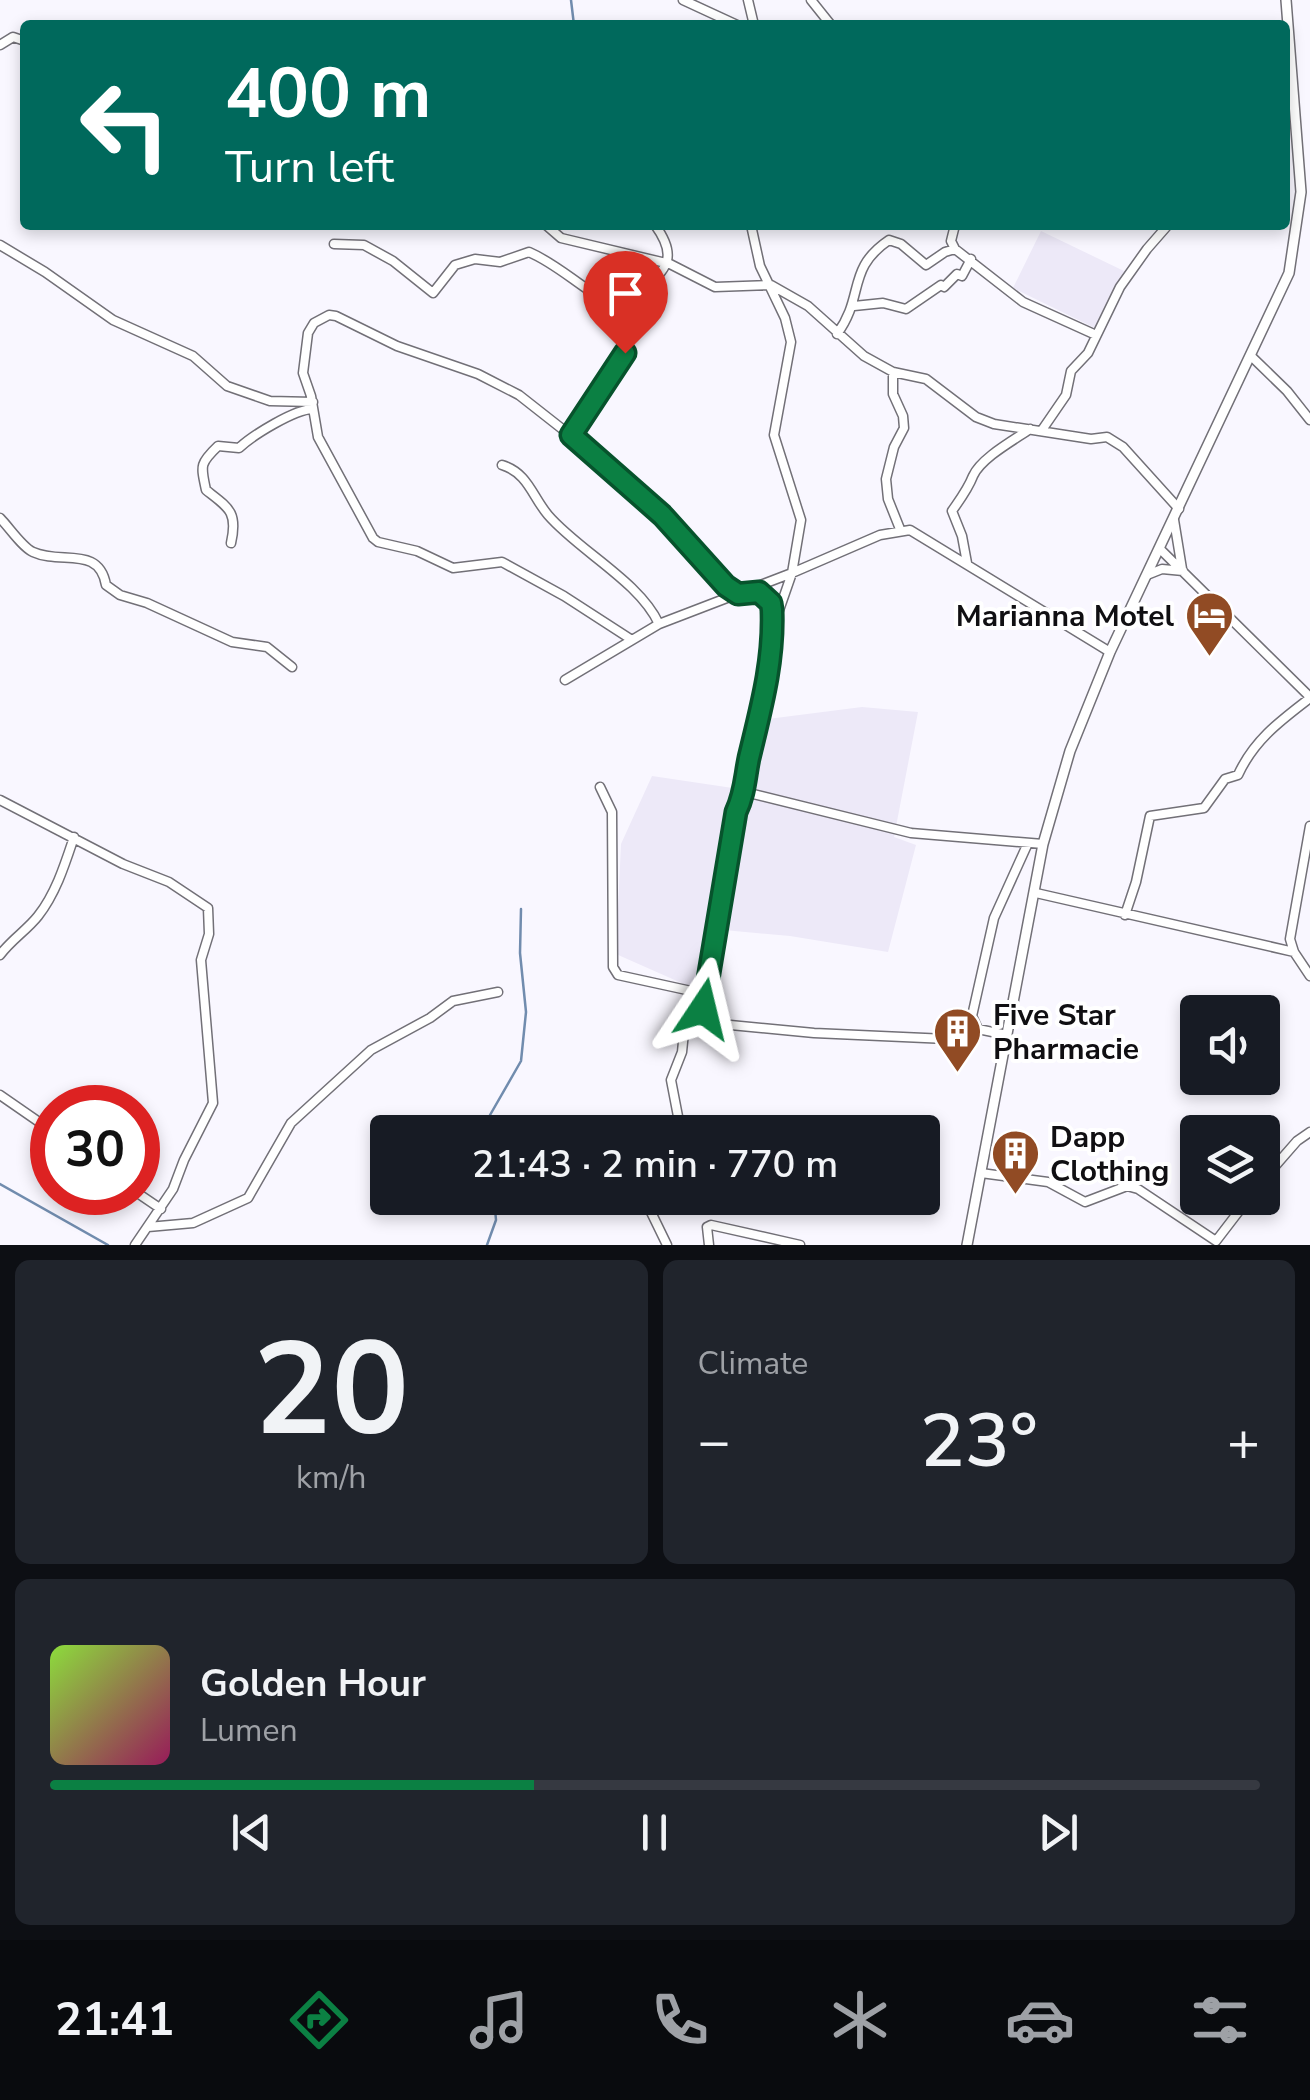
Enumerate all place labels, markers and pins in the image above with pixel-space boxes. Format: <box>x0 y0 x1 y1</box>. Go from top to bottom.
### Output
pin <box>583 251 668 354</box>
hotel icon: Marianna Motel <box>1183 590 1235 658</box>
place label: Marianna Motel <box>956 596 1174 637</box>
place label: Five Star Pharmacie <box>993 995 1139 1070</box>
building icon: Five Star Pharmacie <box>932 1006 984 1074</box>
place label: Dapp Clothing <box>1050 1117 1169 1192</box>
building icon: Dapp Clothing <box>989 1128 1041 1196</box>

